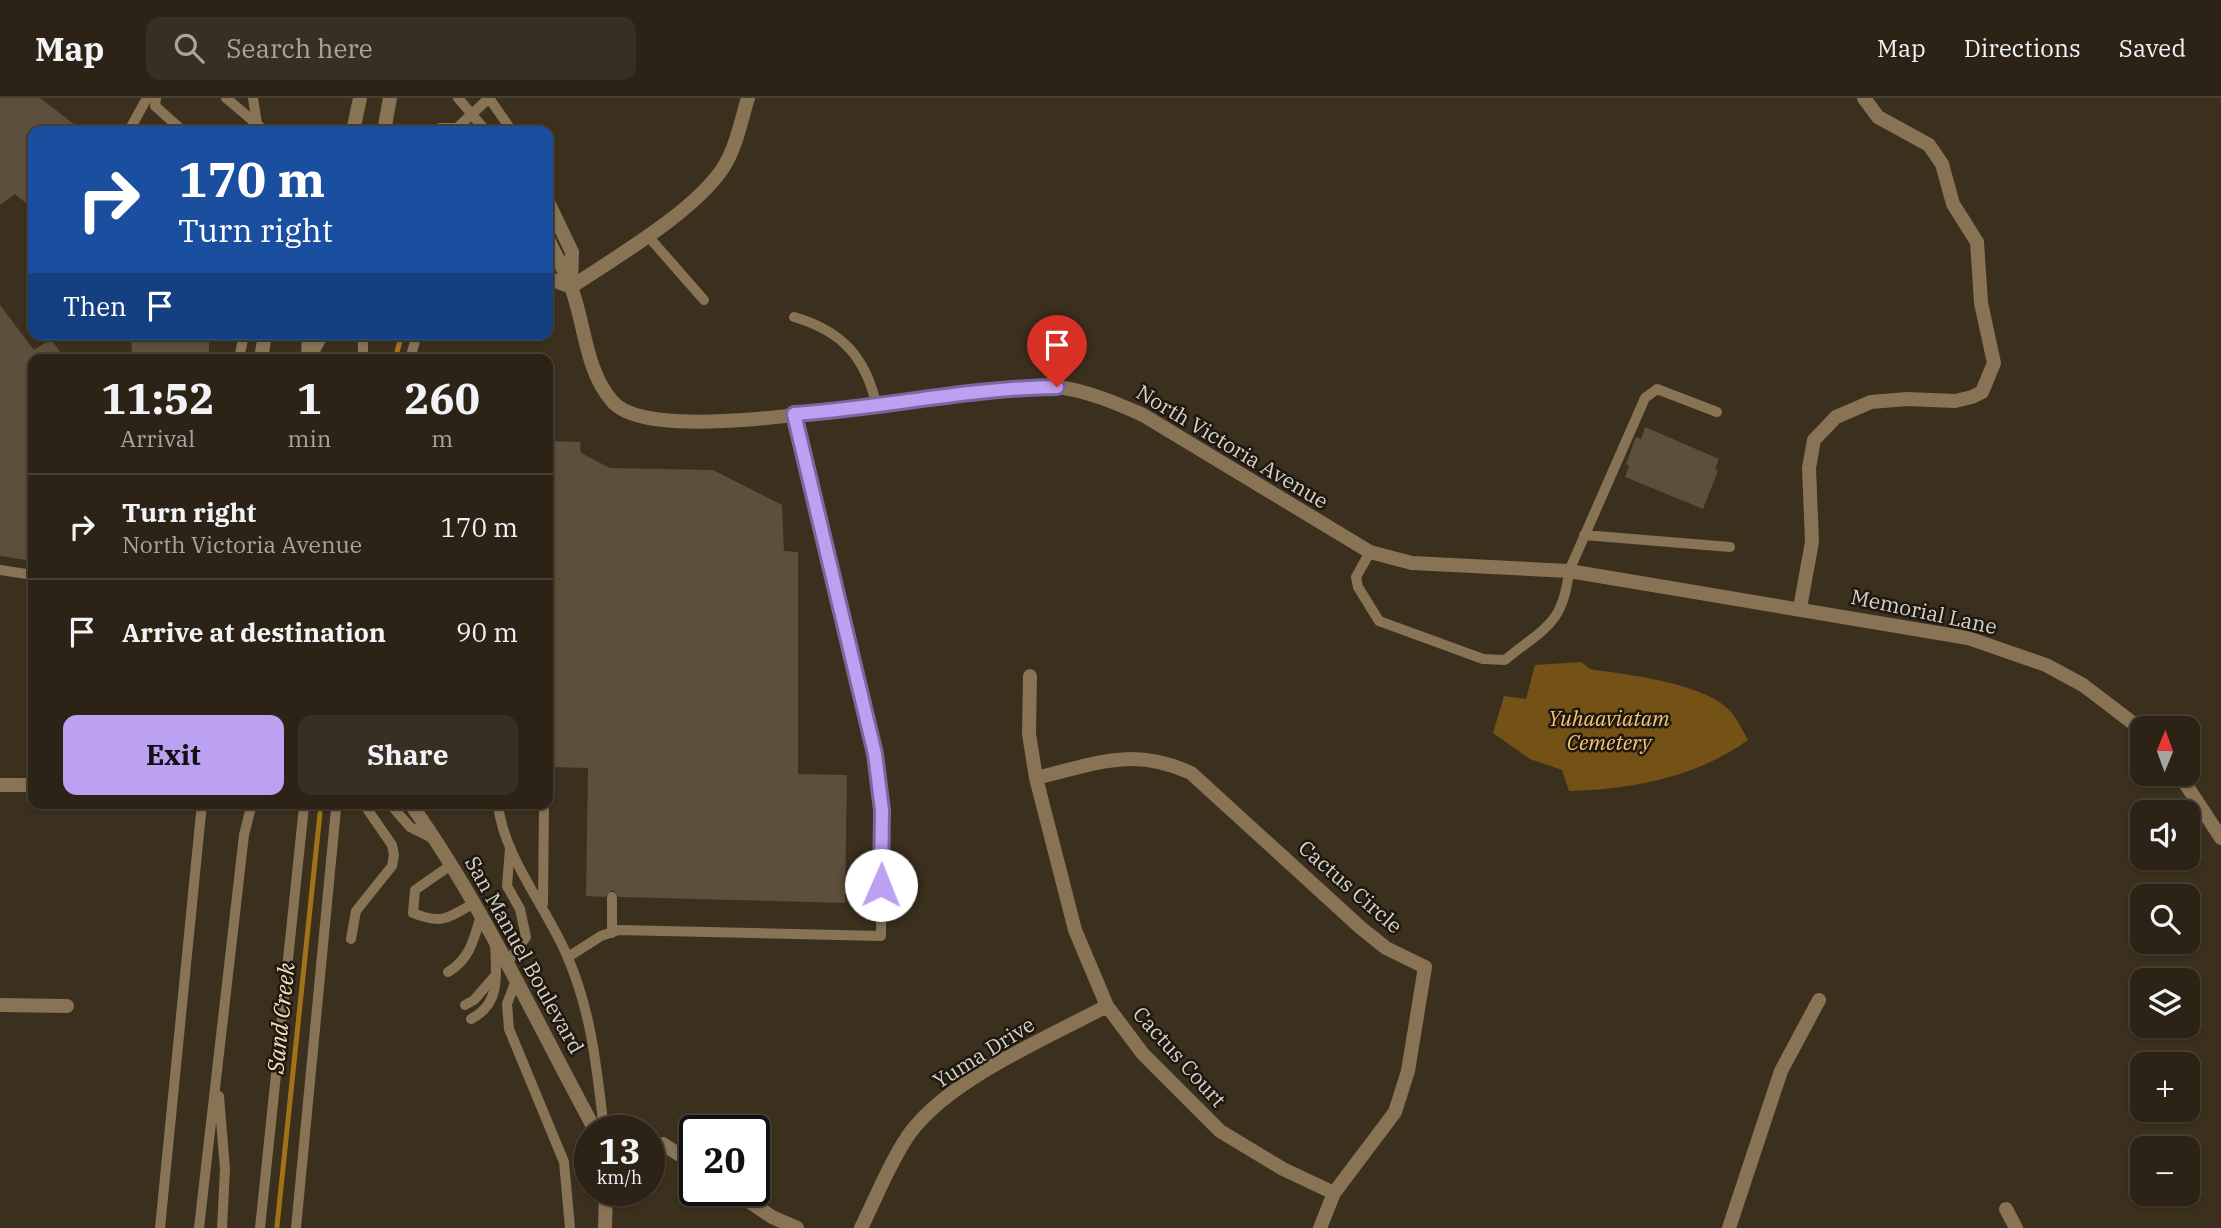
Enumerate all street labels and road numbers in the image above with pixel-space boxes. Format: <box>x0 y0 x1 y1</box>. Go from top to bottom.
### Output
street label: North Victoria Avenue <box>1131 378 1334 515</box>
street label: Memorial Lane <box>1849 582 2000 640</box>
street label: Cactus Circle <box>1293 833 1409 939</box>
street label: San Manuel Boulevard <box>459 851 591 1058</box>
street label: Cactus Court <box>1127 1000 1232 1113</box>
street label: Yuma Drive <box>927 1010 1040 1094</box>

